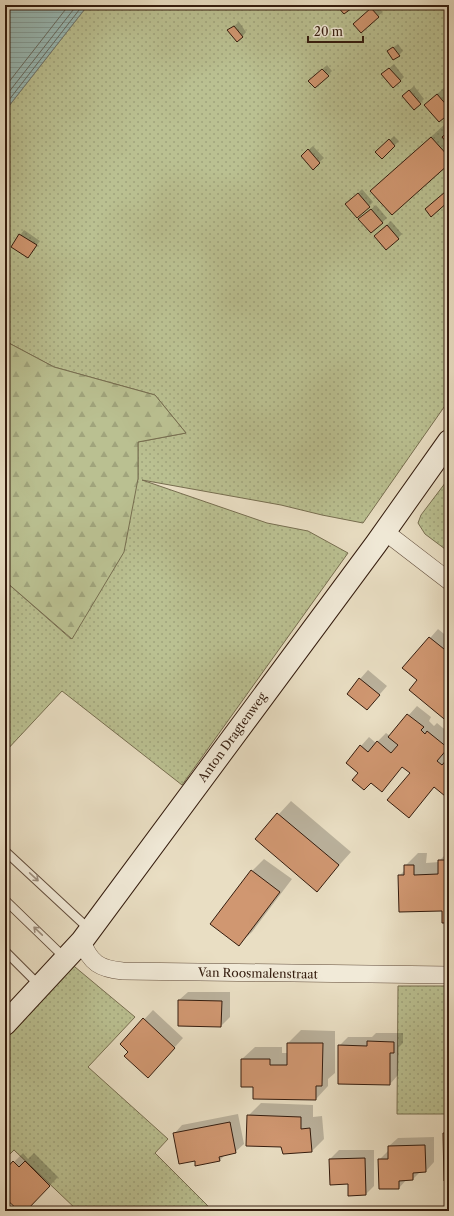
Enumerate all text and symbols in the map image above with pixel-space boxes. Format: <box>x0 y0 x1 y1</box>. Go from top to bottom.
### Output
scale bar <box>308 18 363 44</box>
text: 20 m <box>314 24 343 39</box>
street label: Anton Dragtenweg <box>194 689 270 785</box>
one-way arrow <box>28 873 39 882</box>
one-way arrow <box>33 926 43 936</box>
street label: Van Roosmalenstraat <box>197 964 319 982</box>

